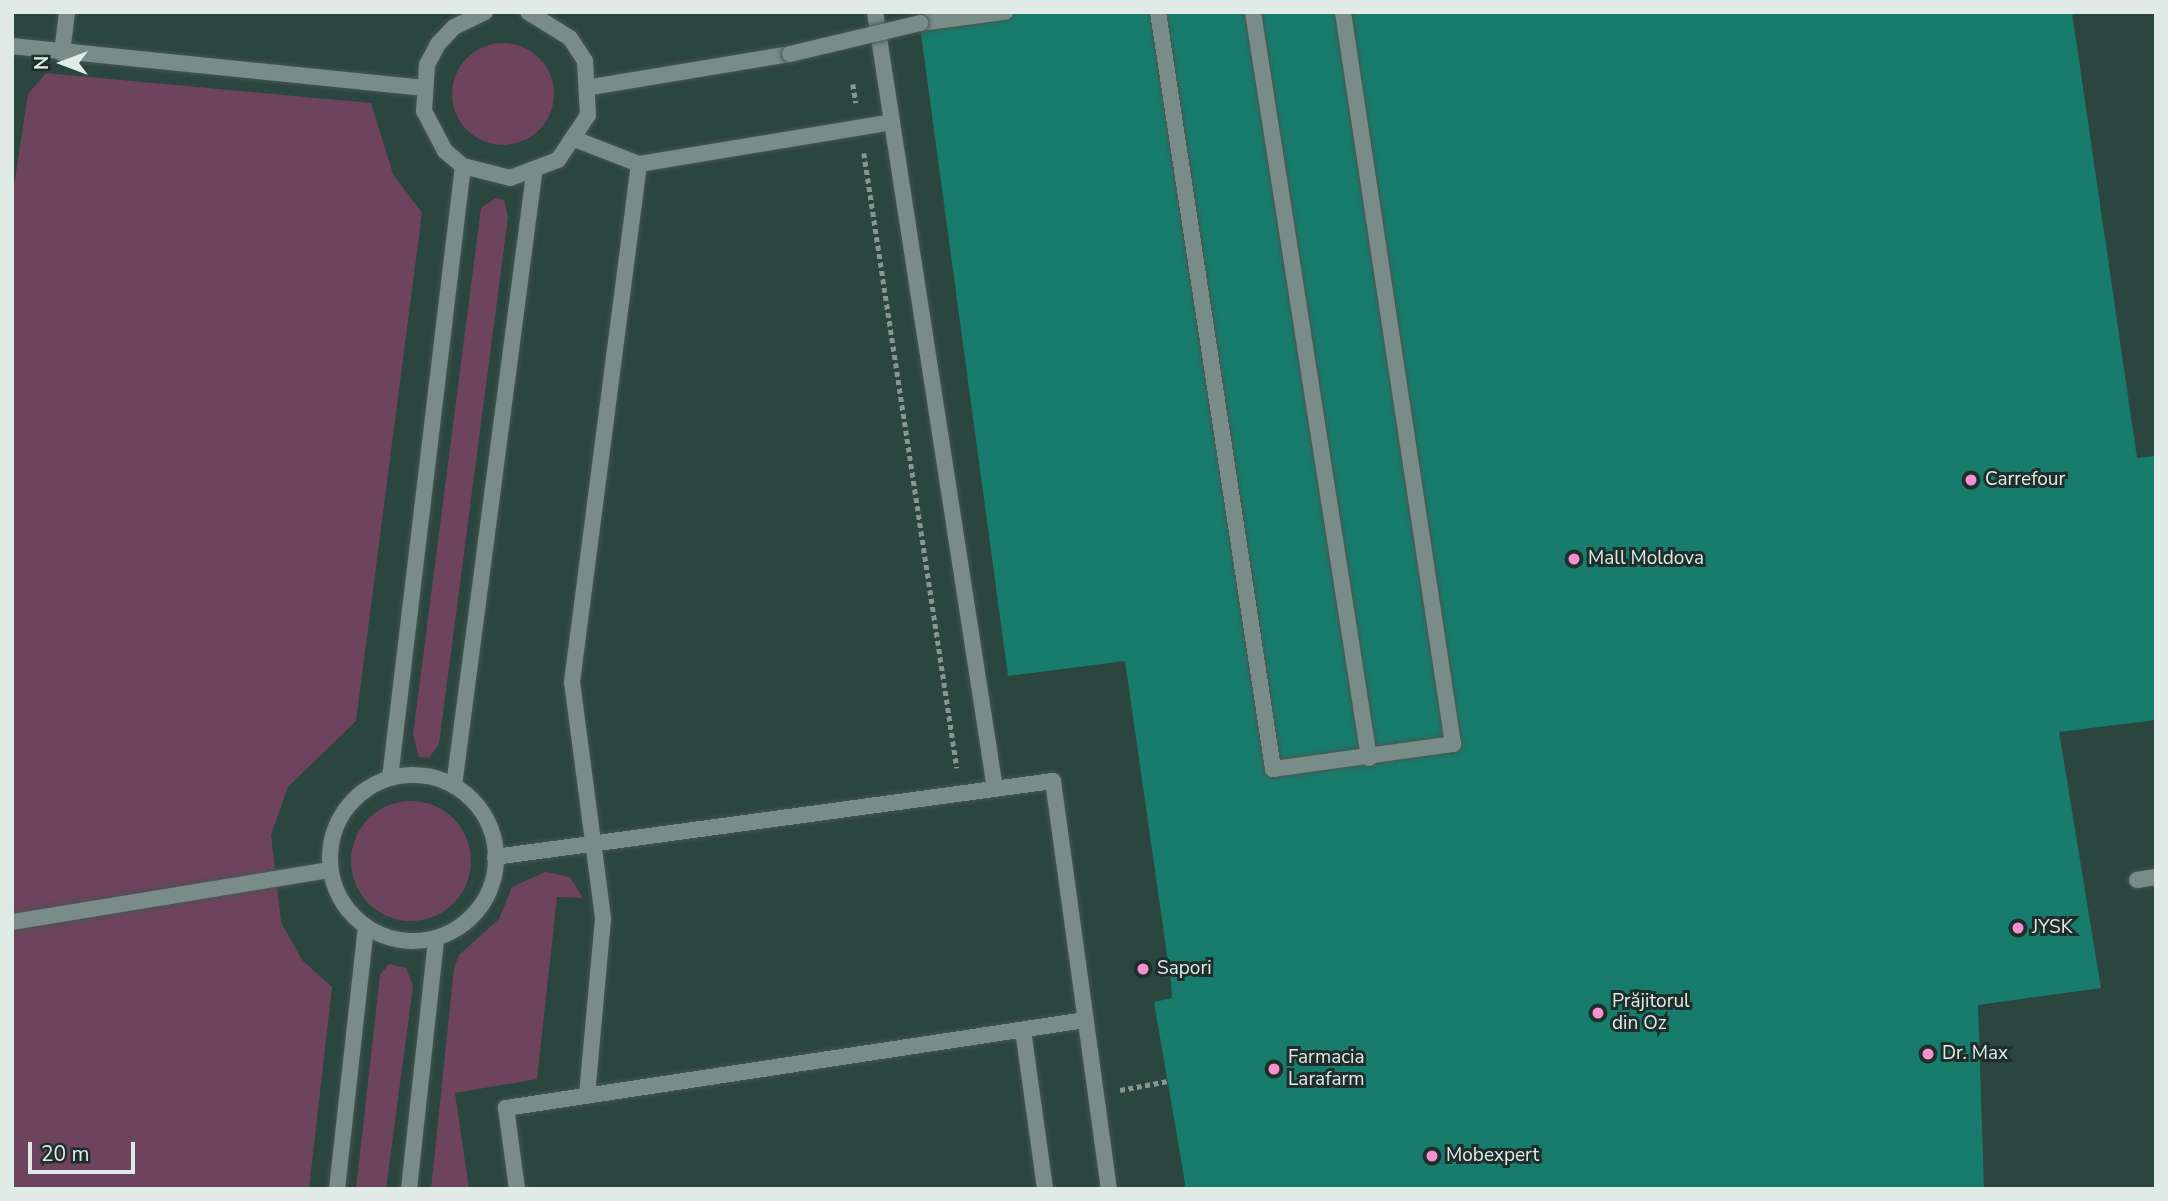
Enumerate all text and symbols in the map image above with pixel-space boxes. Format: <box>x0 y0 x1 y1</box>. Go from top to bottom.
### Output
north arrow <box>28 28 98 98</box>
text: N <box>29 56 55 70</box>
place label: Carrefour <box>1985 469 2065 491</box>
marker: Carrefour <box>1963 472 1979 488</box>
place label: Mall Moldova <box>1588 548 1704 570</box>
marker: Mall Moldova <box>1566 551 1582 567</box>
place label: JYSK <box>2032 917 2073 939</box>
marker: JYSK <box>2010 920 2026 936</box>
place label: Sapori <box>1157 958 1212 980</box>
marker: Sapori <box>1135 961 1151 977</box>
place label: Prăjitorul din Oz <box>1612 991 1690 1035</box>
marker: Prăjitorul din Oz <box>1590 1005 1606 1021</box>
place label: Dr. Max <box>1942 1043 2008 1065</box>
marker: Dr. Max <box>1920 1046 1936 1062</box>
place label: Farmacia Larafarm <box>1288 1047 1365 1091</box>
marker: Farmacia Larafarm <box>1266 1061 1282 1077</box>
scale bar <box>32 1128 138 1172</box>
text: 20 m <box>41 1140 90 1168</box>
place label: Mobexpert <box>1446 1145 1539 1167</box>
marker: Mobexpert <box>1424 1148 1440 1164</box>

